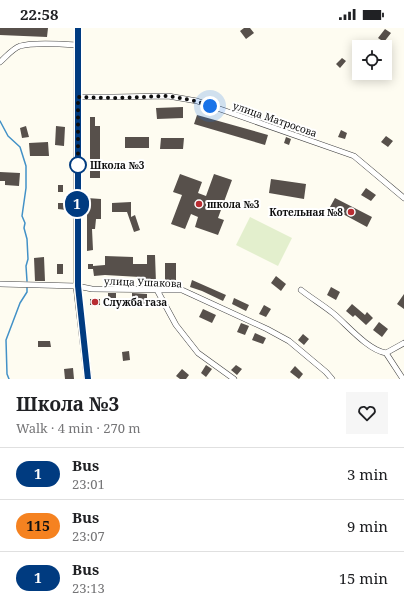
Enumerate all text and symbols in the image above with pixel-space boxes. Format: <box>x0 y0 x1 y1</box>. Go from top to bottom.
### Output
text: 22:58 <box>20 4 58 24</box>
map controls <box>352 40 392 80</box>
button: locate <box>352 40 392 80</box>
your location <box>200 96 220 116</box>
street label: улица Матросова <box>231 98 319 140</box>
marker: Школа №3 <box>69 156 87 174</box>
place label: Школа №3 <box>90 158 145 172</box>
line badge: 1 <box>64 191 90 217</box>
text: 1 <box>73 194 81 213</box>
place label: школа №3 <box>207 197 260 211</box>
marker: школа №3 <box>194 199 204 209</box>
place label: Котельная №8 <box>269 205 343 219</box>
marker: Котельная №8 <box>346 207 356 217</box>
street label: улица Ушакова <box>104 274 183 290</box>
place label: Служба газа <box>103 295 167 309</box>
marker: Служба газа <box>90 297 100 307</box>
text: Школа №3 <box>16 391 119 417</box>
button: heart <box>346 392 388 434</box>
text: Walk · 4 min · 270 m <box>16 419 141 437</box>
text: Bus <box>72 455 99 475</box>
text: 1 <box>34 464 42 483</box>
text: 3 min <box>347 464 388 484</box>
text: 23:01 <box>72 475 105 493</box>
text: Bus <box>72 507 99 527</box>
text: 115 <box>26 516 50 535</box>
text: 9 min <box>347 516 388 536</box>
text: 23:07 <box>72 527 105 545</box>
text: Bus <box>72 559 99 579</box>
text: 1 <box>34 568 42 587</box>
text: 15 min <box>339 568 388 588</box>
text: 23:13 <box>72 579 105 597</box>

